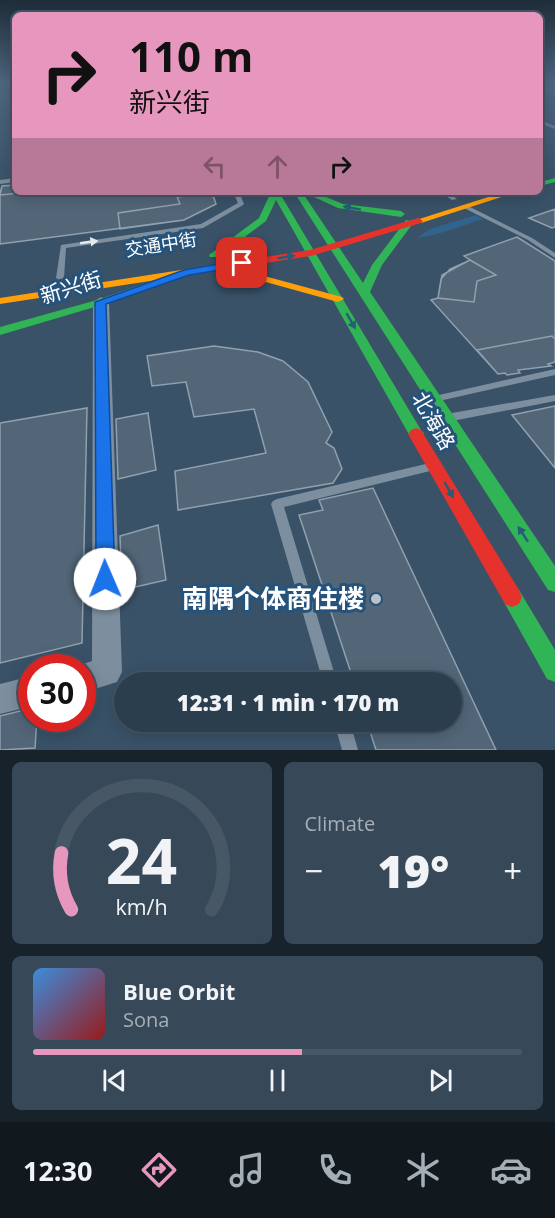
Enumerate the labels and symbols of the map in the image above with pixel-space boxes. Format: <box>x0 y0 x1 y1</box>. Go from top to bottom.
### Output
one-way arrow <box>343 204 362 213</box>
street label: 交通中街 <box>123 227 198 261</box>
pin <box>216 237 267 288</box>
one-way arrow <box>80 238 99 247</box>
one-way arrow <box>277 252 296 261</box>
street label: 新兴街 <box>36 264 105 310</box>
one-way arrow <box>346 313 356 330</box>
street label: 北海路 <box>406 386 462 455</box>
one-way arrow <box>444 482 455 498</box>
one-way arrow <box>518 526 529 542</box>
position arrow <box>73 547 137 611</box>
place label: 南隅个体商住楼 <box>182 580 364 616</box>
marker: 南隅个体商住楼 <box>369 592 383 606</box>
speed limit sign: 30 <box>18 654 96 732</box>

